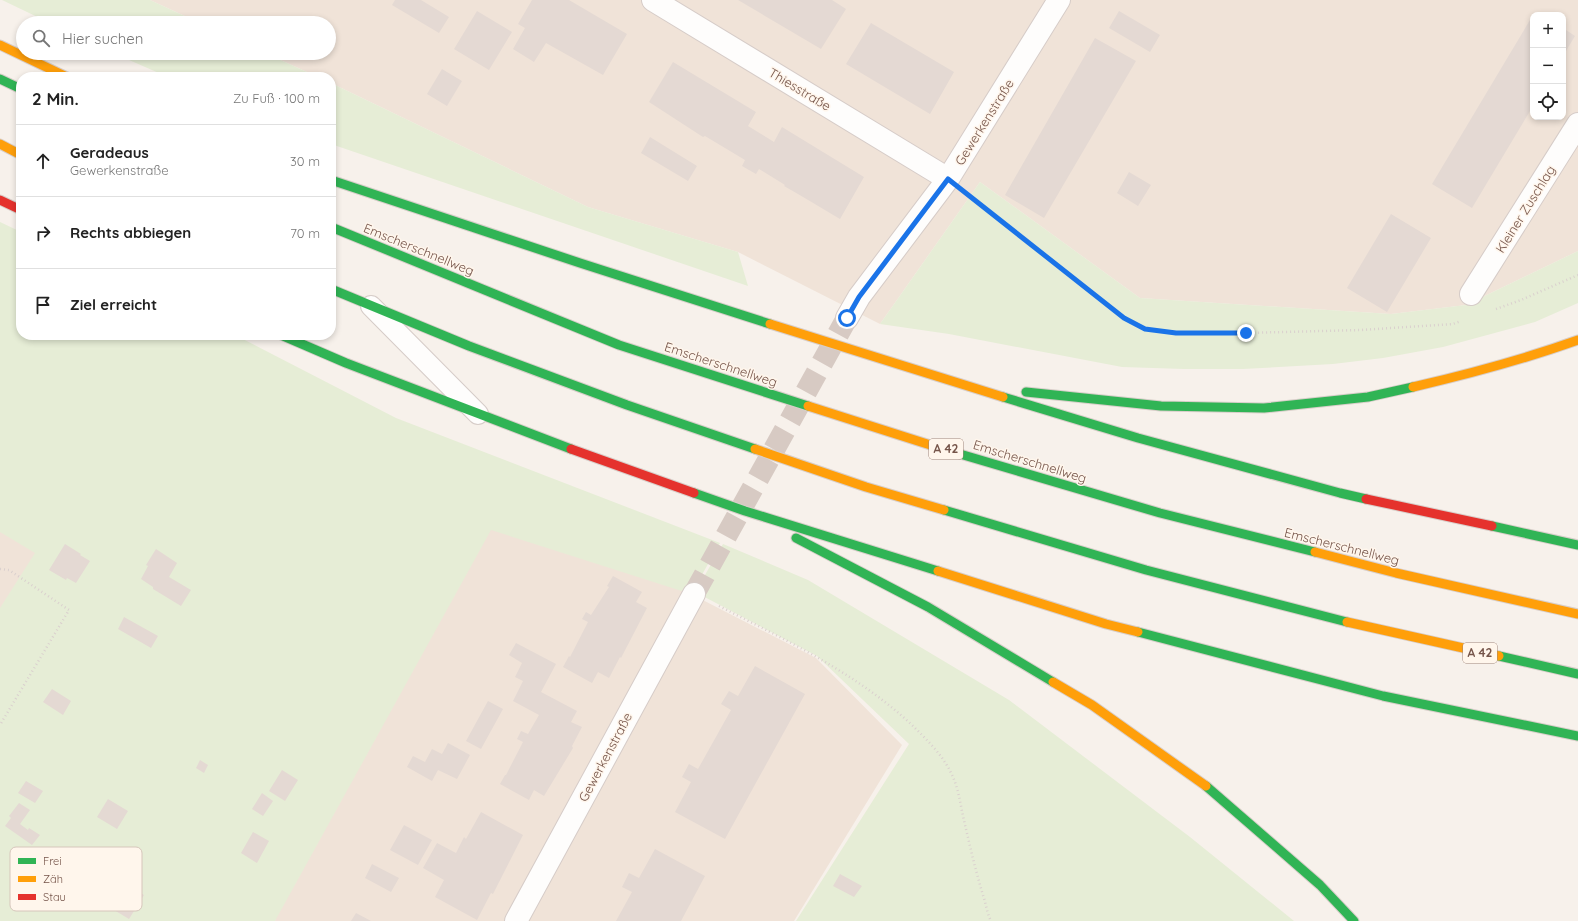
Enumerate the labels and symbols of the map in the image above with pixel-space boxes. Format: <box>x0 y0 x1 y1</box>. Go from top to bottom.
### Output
street label: Thiesstraße <box>766 64 834 114</box>
street label: Gewerkenstraße <box>951 76 1017 168</box>
street label: Kleiner Zuschlag <box>1492 162 1558 256</box>
street label: Emscherschnellweg <box>361 220 477 278</box>
route start <box>838 309 856 327</box>
route end <box>1237 324 1255 342</box>
street label: Emscherschnellweg <box>662 338 780 390</box>
street label: Emscherschnellweg <box>971 436 1089 486</box>
road number: A 42 <box>929 439 963 459</box>
street label: Emscherschnellweg <box>1283 524 1401 568</box>
road number: A 42 <box>1463 643 1497 663</box>
street label: Gewerkenstraße <box>575 710 635 804</box>
legend <box>10 847 142 911</box>
text: Frei <box>43 854 62 868</box>
text: Zäh <box>43 872 63 886</box>
text: Stau <box>43 890 66 904</box>

